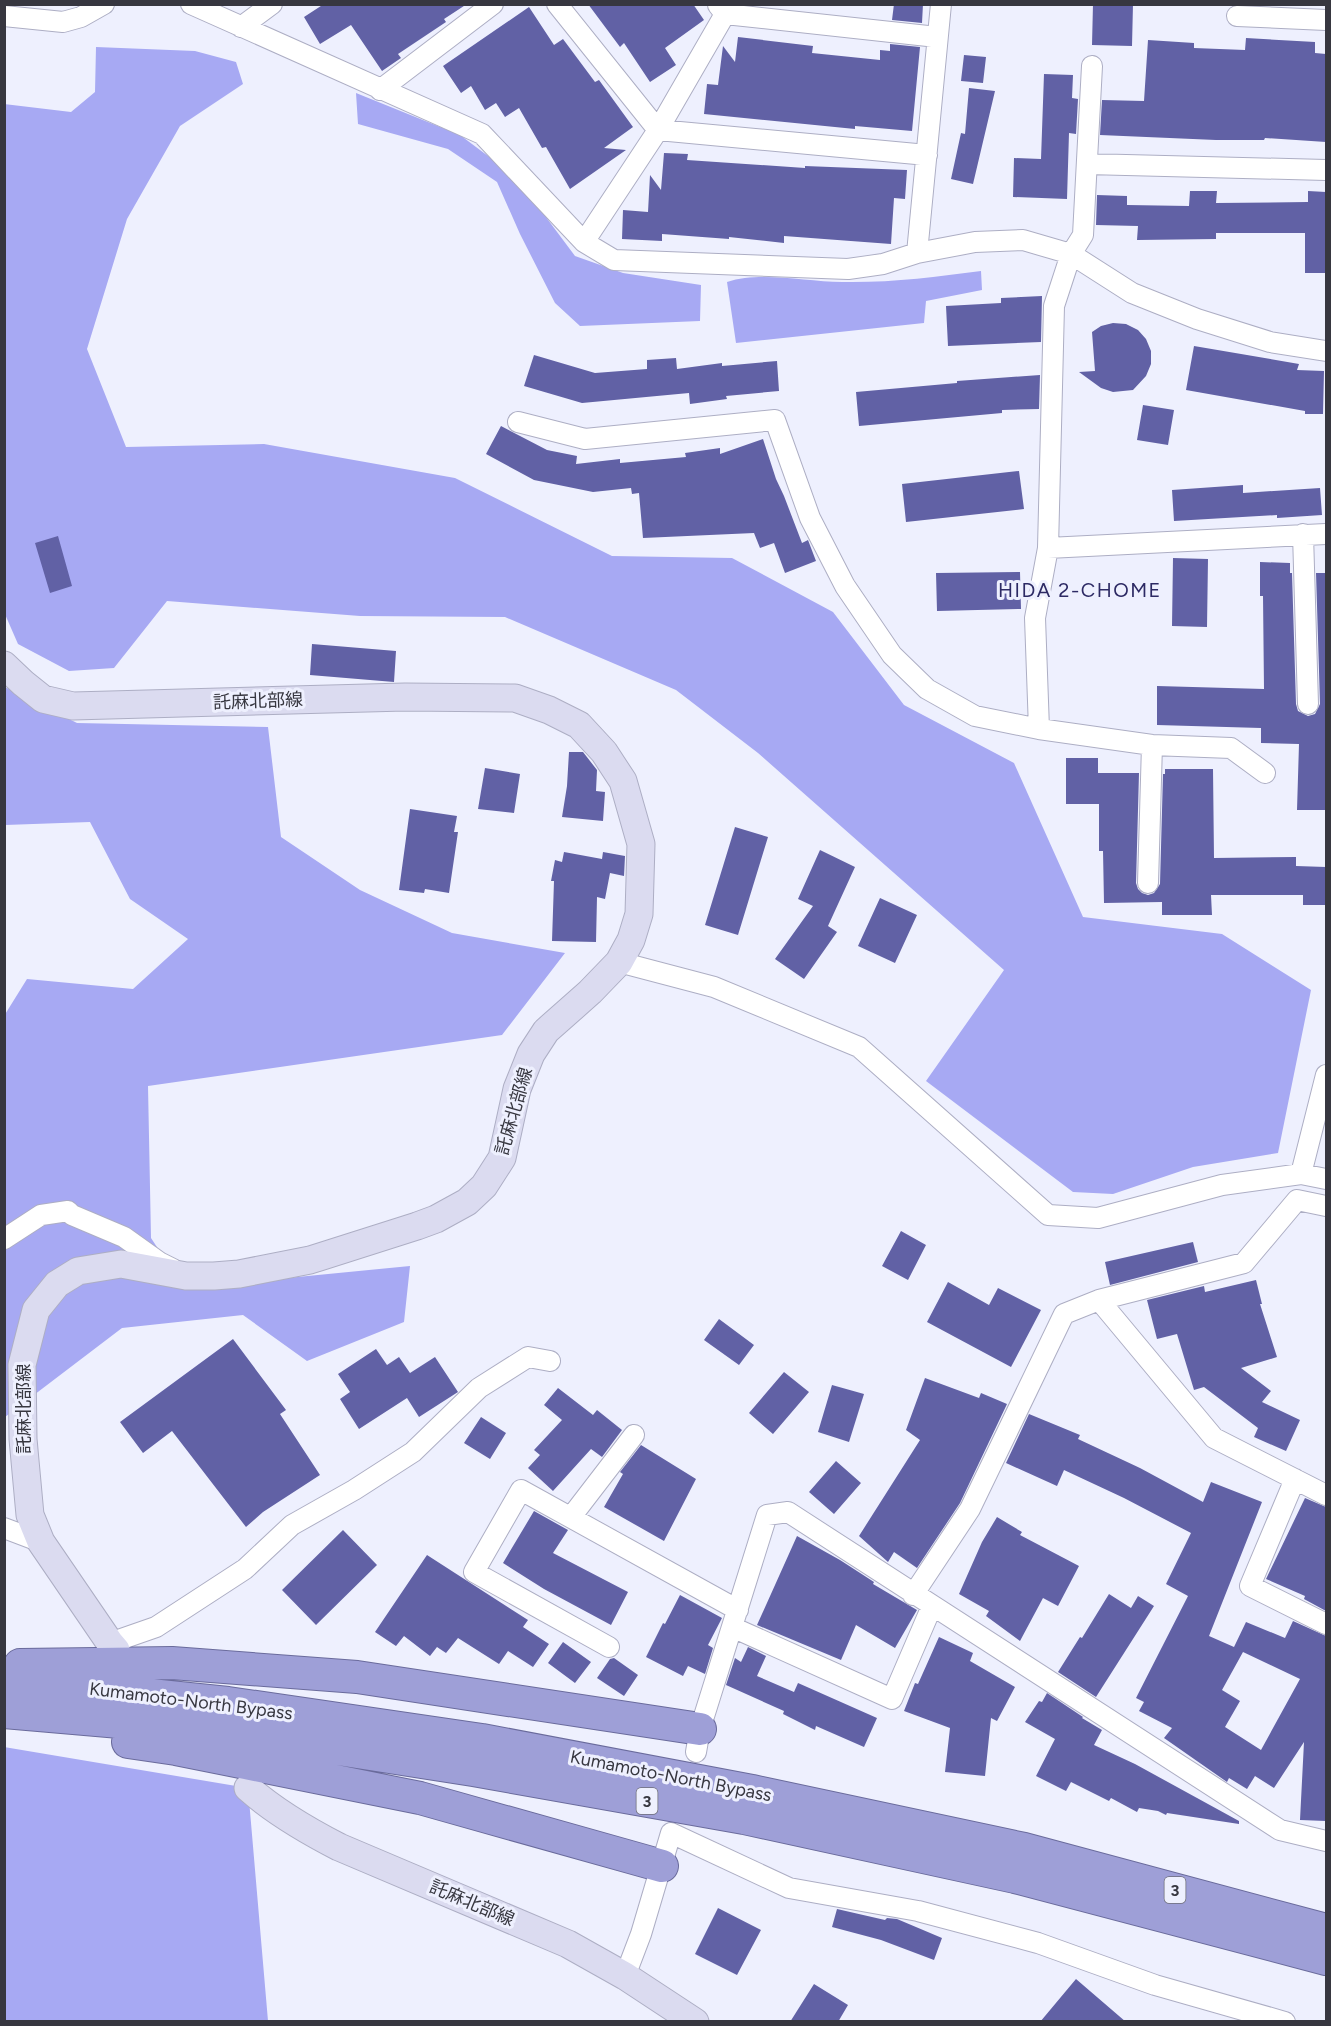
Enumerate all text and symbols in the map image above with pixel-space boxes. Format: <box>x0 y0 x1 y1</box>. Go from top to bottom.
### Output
district label: HIDA 2-CHOME <box>998 578 1162 602</box>
street label: 託麻北部線 <box>213 688 303 714</box>
street label: 託麻北部線 <box>491 1065 537 1157</box>
street label: 託麻北部線 <box>13 1364 35 1454</box>
street label: Kumamoto-North Bypass <box>88 1678 294 1724</box>
street label: Kumamoto-North Bypass <box>568 1746 774 1806</box>
road number: 3 <box>636 1788 658 1814</box>
street label: 託麻北部線 <box>426 1875 518 1931</box>
road number: 3 <box>1164 1877 1186 1903</box>

